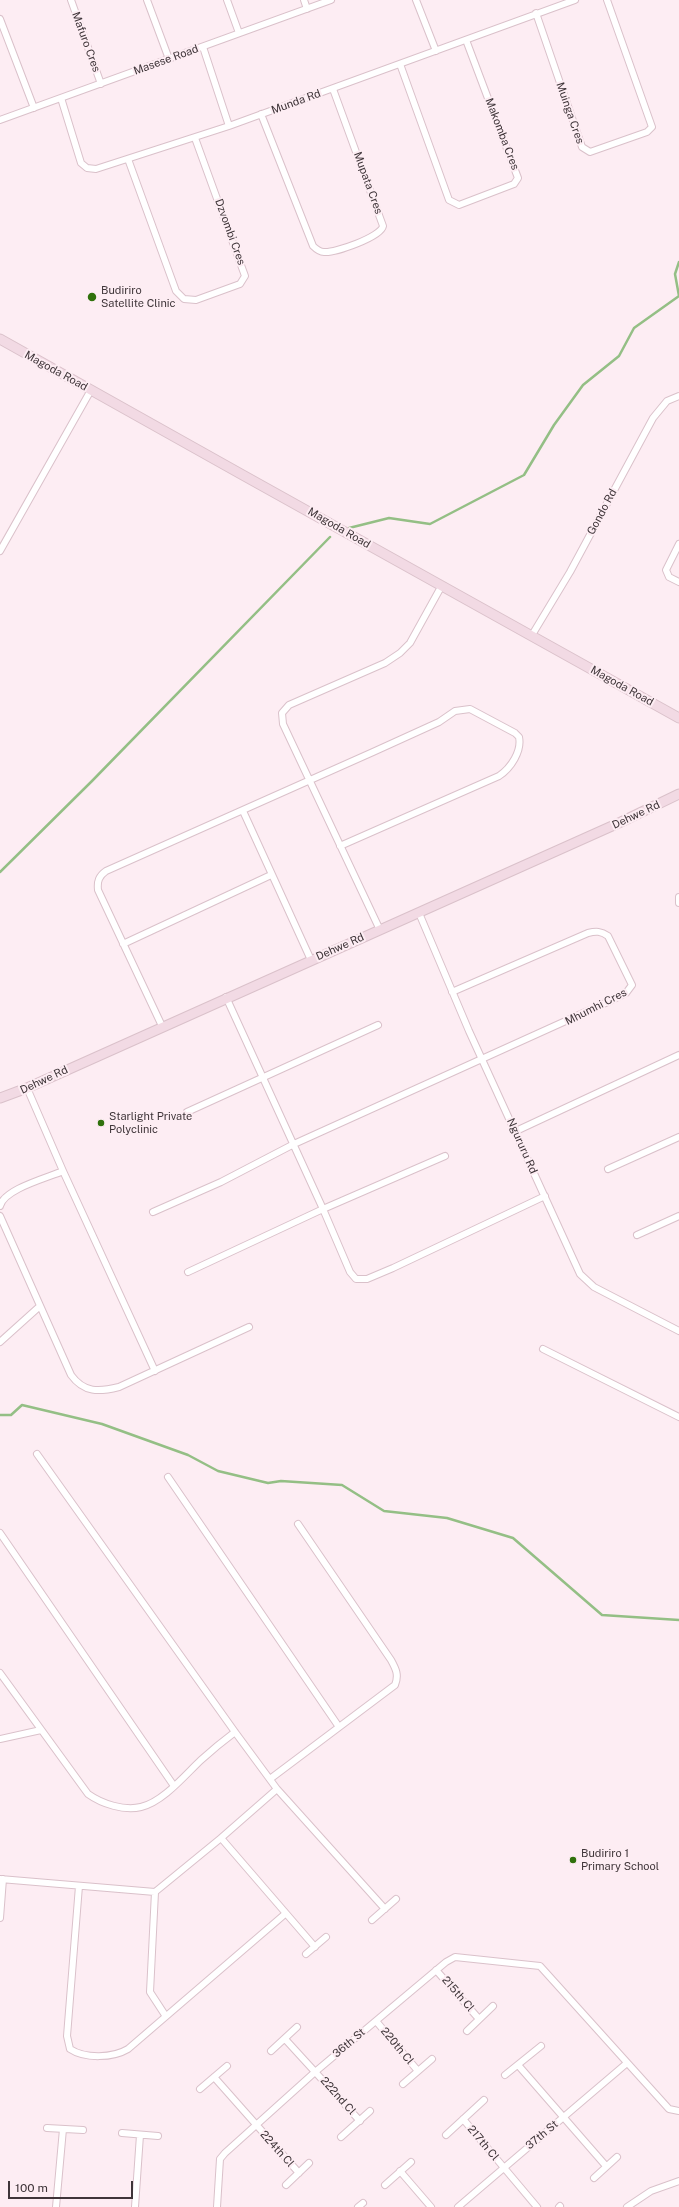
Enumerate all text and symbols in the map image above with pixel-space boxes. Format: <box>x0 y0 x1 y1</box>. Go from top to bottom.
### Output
street label: Mafuro Cres <box>69 10 103 74</box>
street label: Masese Road <box>132 42 200 78</box>
street label: Muinga Cres <box>553 80 587 146</box>
street label: Munda Rd <box>269 87 323 117</box>
street label: Makomba Cres <box>482 96 522 172</box>
street label: Mupata Cres <box>351 150 385 216</box>
street label: Dzvombi Cres <box>212 197 248 267</box>
place label: Budiriro Satellite Clinic <box>101 284 175 310</box>
marker: Budiriro Satellite Clinic <box>86 291 98 303</box>
street label: Magoda Road <box>22 348 90 394</box>
street label: Gondo Rd <box>584 487 620 537</box>
street label: Magoda Road <box>305 505 373 551</box>
street label: Magoda Road <box>588 663 656 709</box>
street label: Dehwe Rd <box>610 798 662 832</box>
street label: Dehwe Rd <box>314 931 366 963</box>
street label: Mhumhi Cres <box>563 986 629 1028</box>
street label: Dehwe Rd <box>18 1063 70 1097</box>
place label: Starlight Private Polyclinic <box>109 1110 192 1136</box>
street label: Ngururu Rd <box>504 1116 540 1176</box>
marker: Starlight Private Polyclinic <box>96 1118 106 1128</box>
place label: Budiriro 1 Primary School <box>581 1847 659 1873</box>
marker: Budiriro 1 Primary School <box>568 1855 578 1865</box>
street label: 215th Cl <box>439 1974 477 2014</box>
street label: 220th Cl <box>378 2025 416 2067</box>
street label: 36th St <box>330 2026 368 2060</box>
street label: 222nd Cl <box>318 2074 358 2118</box>
street label: 37th St <box>523 2118 561 2152</box>
street label: 217th Cl <box>464 2123 502 2163</box>
street label: 224th Cl <box>257 2128 297 2170</box>
scale bar <box>10 2173 135 2199</box>
text: 100 m <box>15 2181 48 2195</box>

